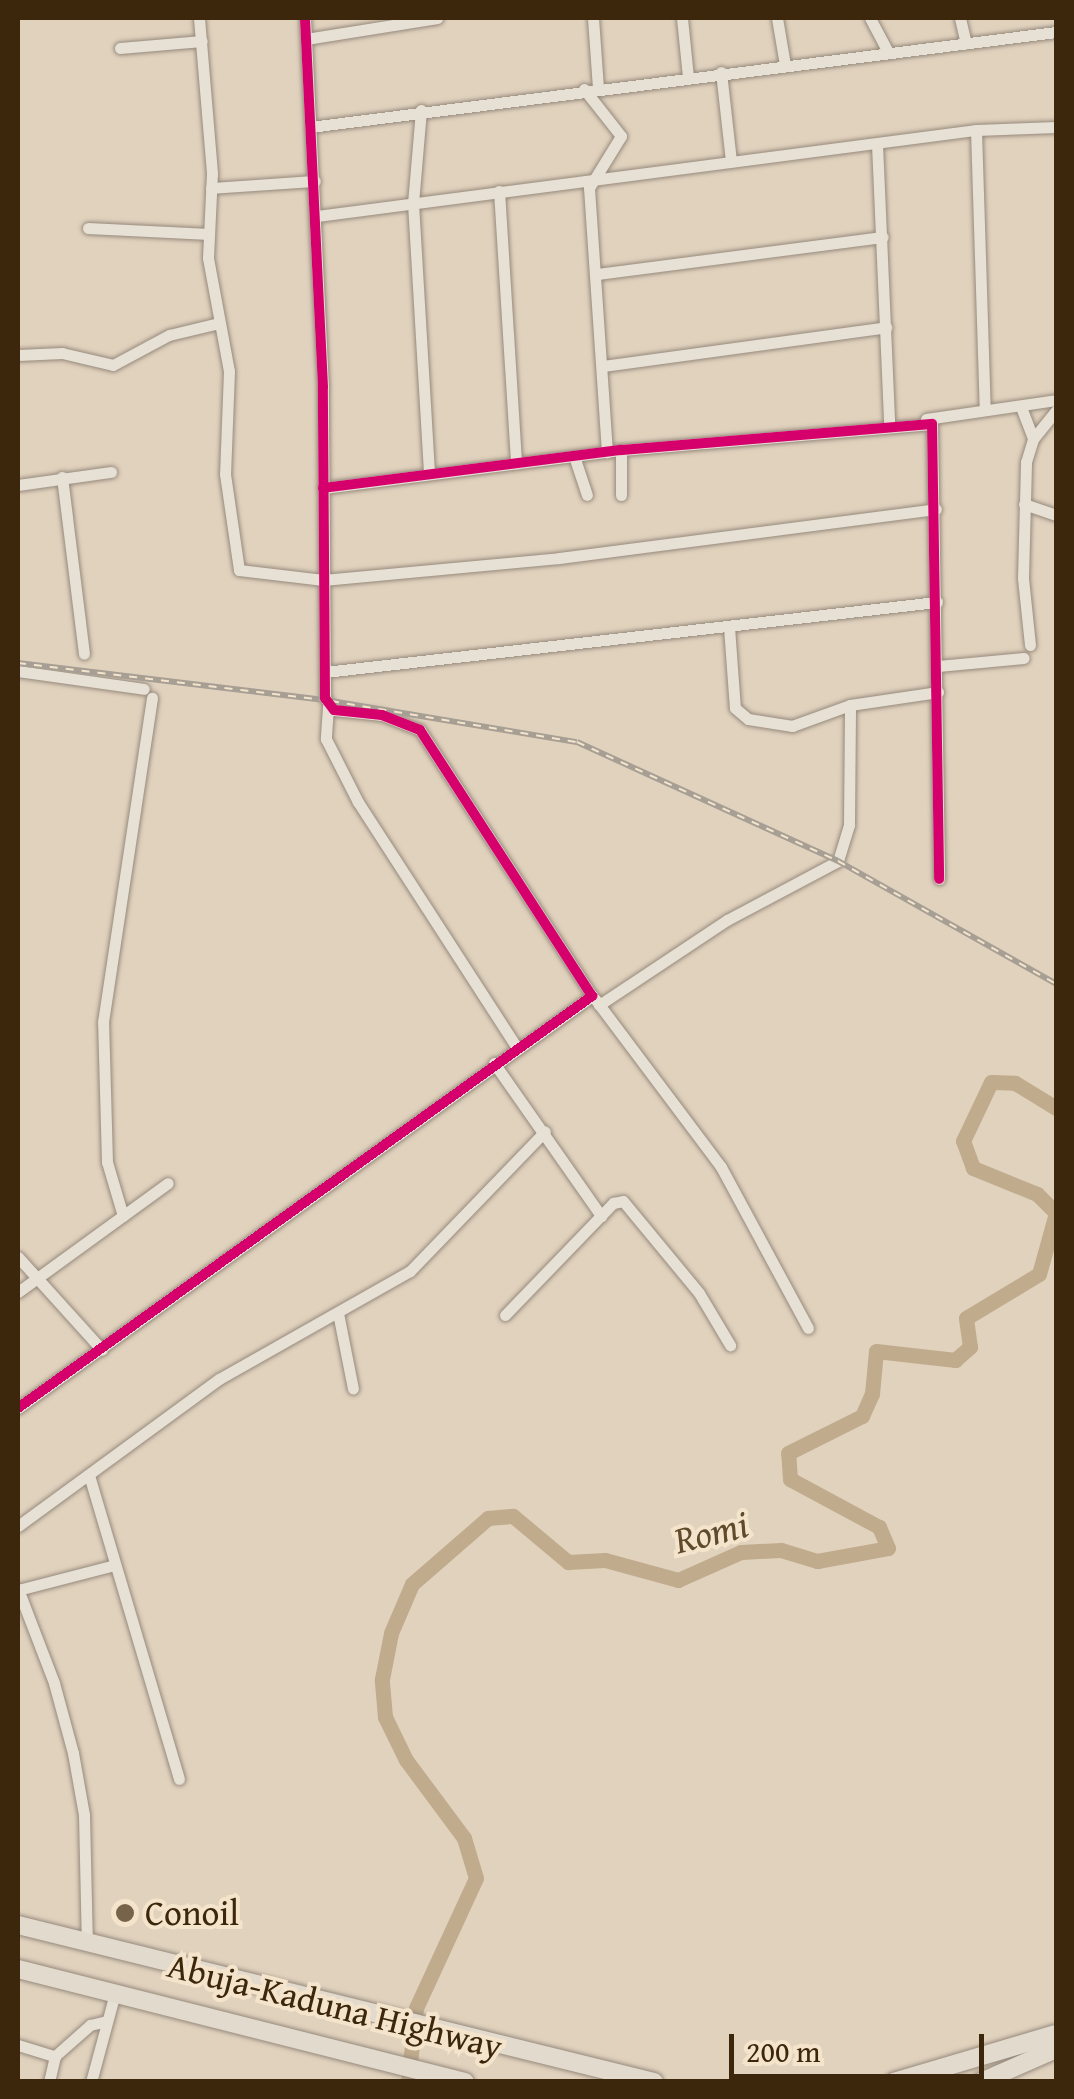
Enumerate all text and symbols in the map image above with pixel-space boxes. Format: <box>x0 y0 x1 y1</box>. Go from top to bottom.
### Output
water label: Romi <box>669 1501 753 1563</box>
place label: Conoil <box>145 1892 239 1934</box>
marker: Conoil <box>114 1902 136 1924</box>
street label: Abuja-Kaduna Highway <box>163 1944 507 2068</box>
scale bar <box>734 2014 989 2076</box>
text: 200 m <box>746 2029 820 2073</box>

